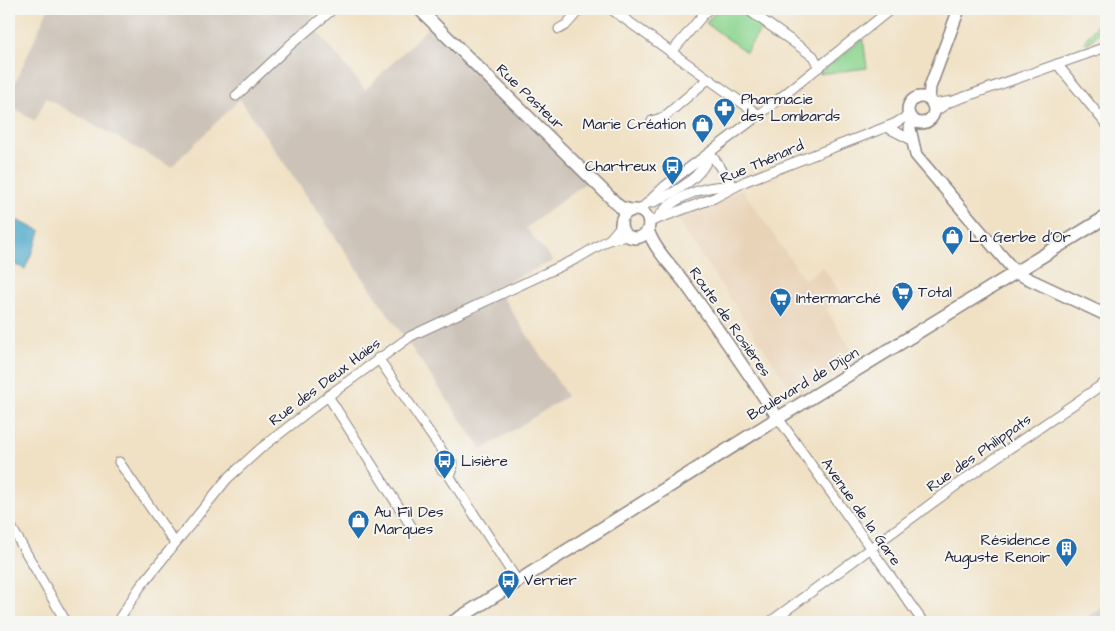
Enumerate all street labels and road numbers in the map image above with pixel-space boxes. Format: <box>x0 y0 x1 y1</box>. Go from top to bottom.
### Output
street label: Rue Pasteur <box>491 59 569 135</box>
street label: Rue Thénard <box>717 135 807 189</box>
street label: Route de Rosières <box>684 263 776 382</box>
street label: Rue des Deux Haies <box>265 333 386 431</box>
street label: Boulevard de Dijon <box>743 342 863 426</box>
street label: Rue des Philippats <box>922 409 1036 497</box>
street label: Avenue de la Gare <box>816 454 906 570</box>

